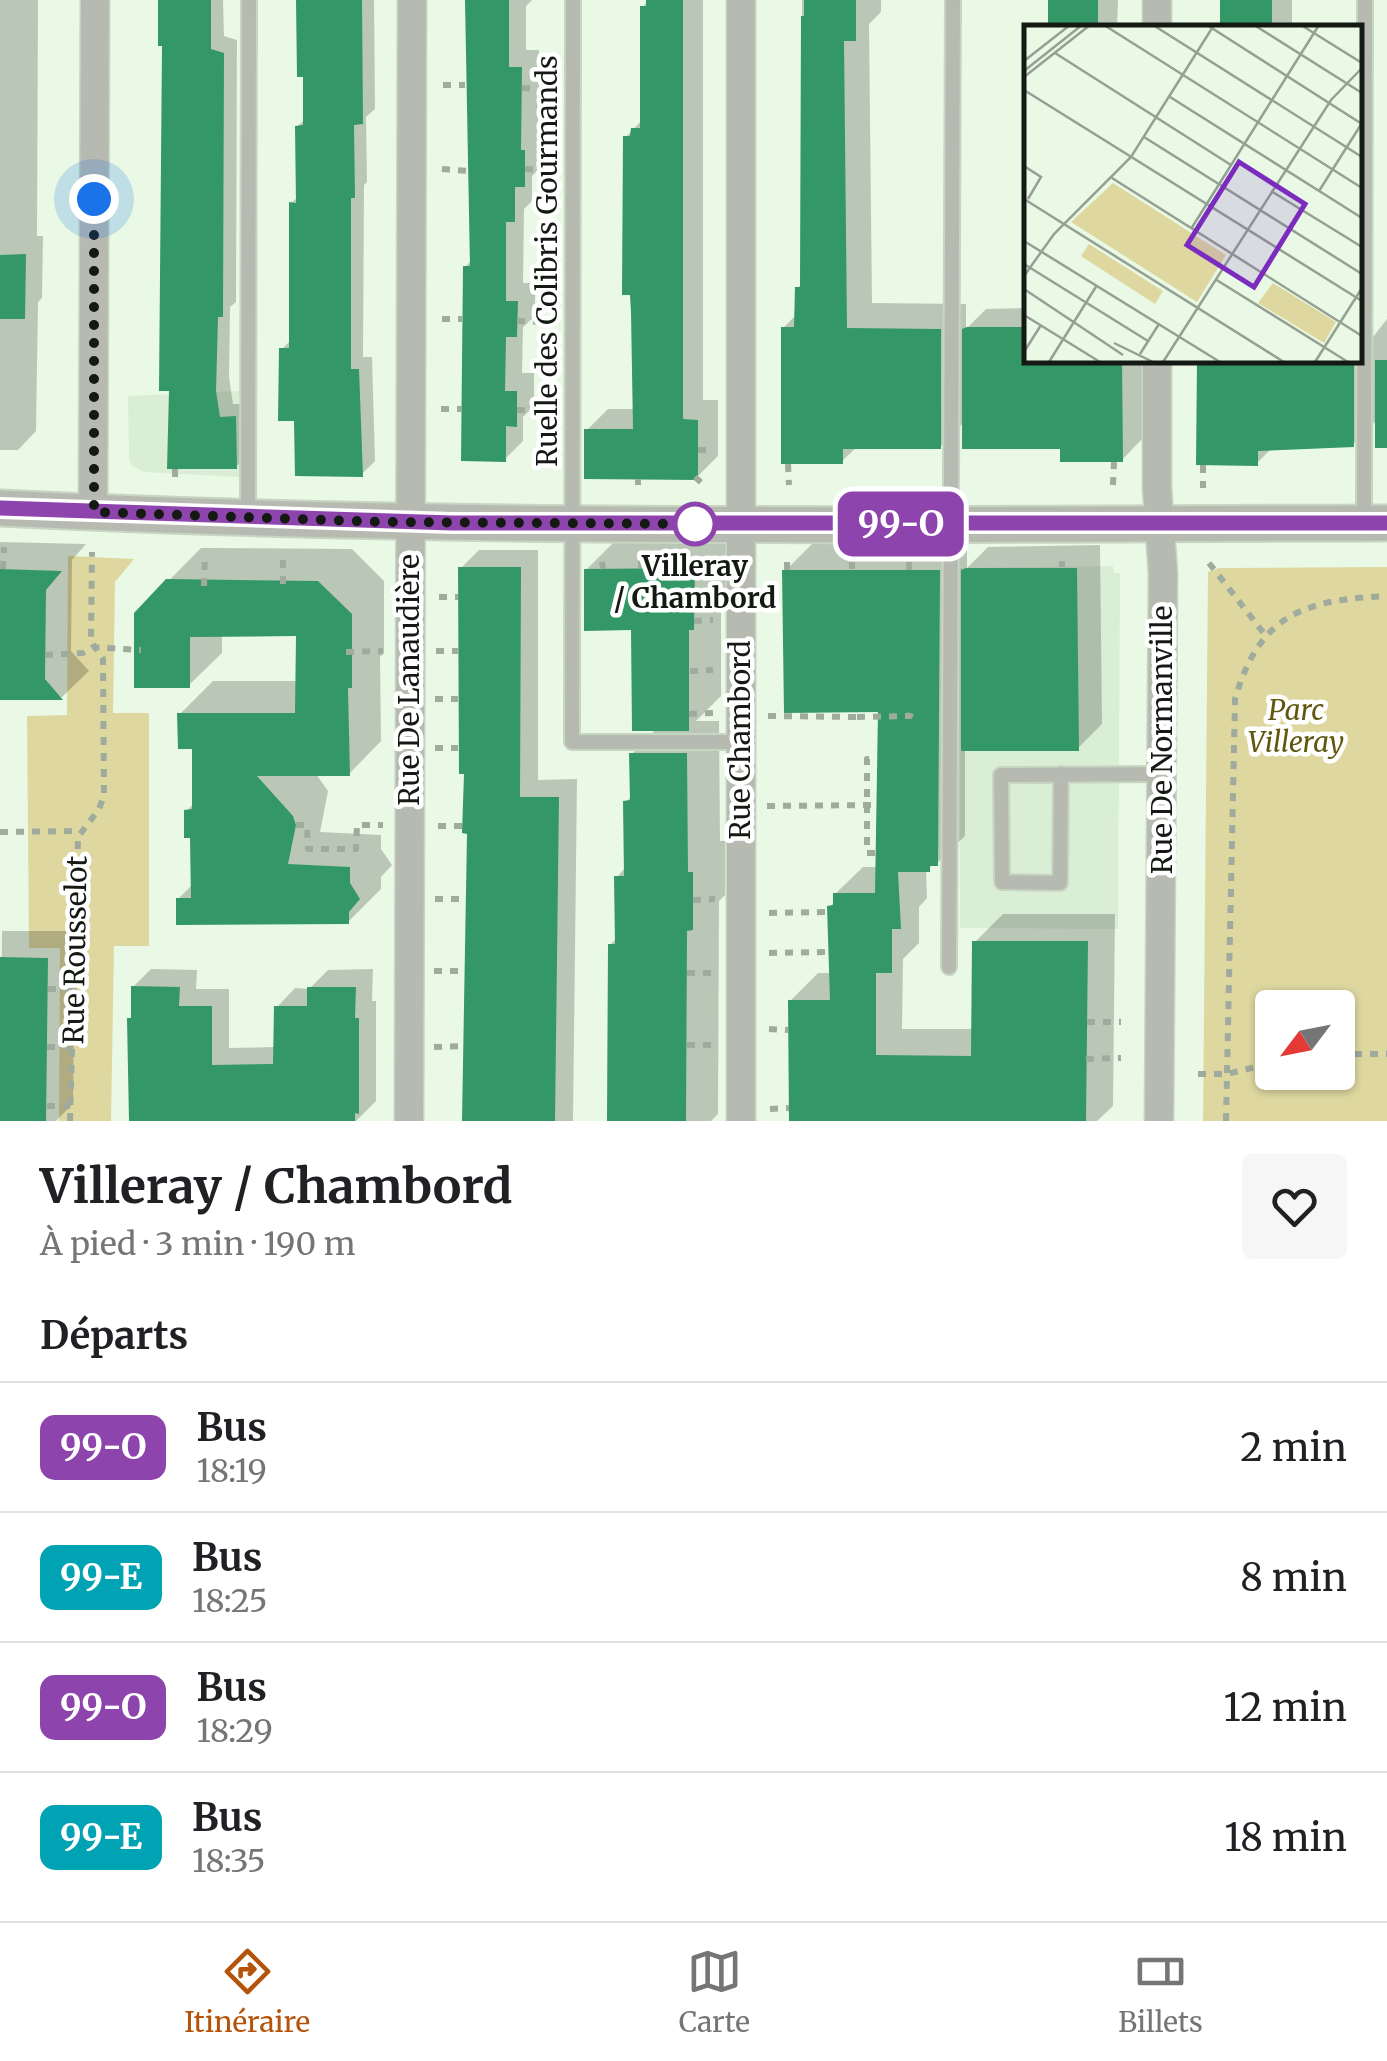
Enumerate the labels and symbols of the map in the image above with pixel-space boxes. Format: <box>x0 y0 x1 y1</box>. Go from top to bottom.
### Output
inset map <box>1024 25 1362 362</box>
street label: Ruelle des Colibris Gourmands <box>529 55 565 467</box>
your location <box>69 174 119 224</box>
line badge: 99-O <box>831 492 971 556</box>
marker: Villeray / Chambord <box>674 503 716 545</box>
place label: Villeray / Chambord <box>614 548 776 616</box>
street label: Rue De Lanaudière <box>391 554 427 806</box>
street label: Rue De Normanville <box>1144 606 1180 874</box>
street label: Rue Chambord <box>722 640 758 840</box>
park label: Parc Villeray <box>1248 692 1344 760</box>
street label: Rue Rousselot <box>55 855 95 1045</box>
north arrow <box>1255 990 1355 1090</box>

